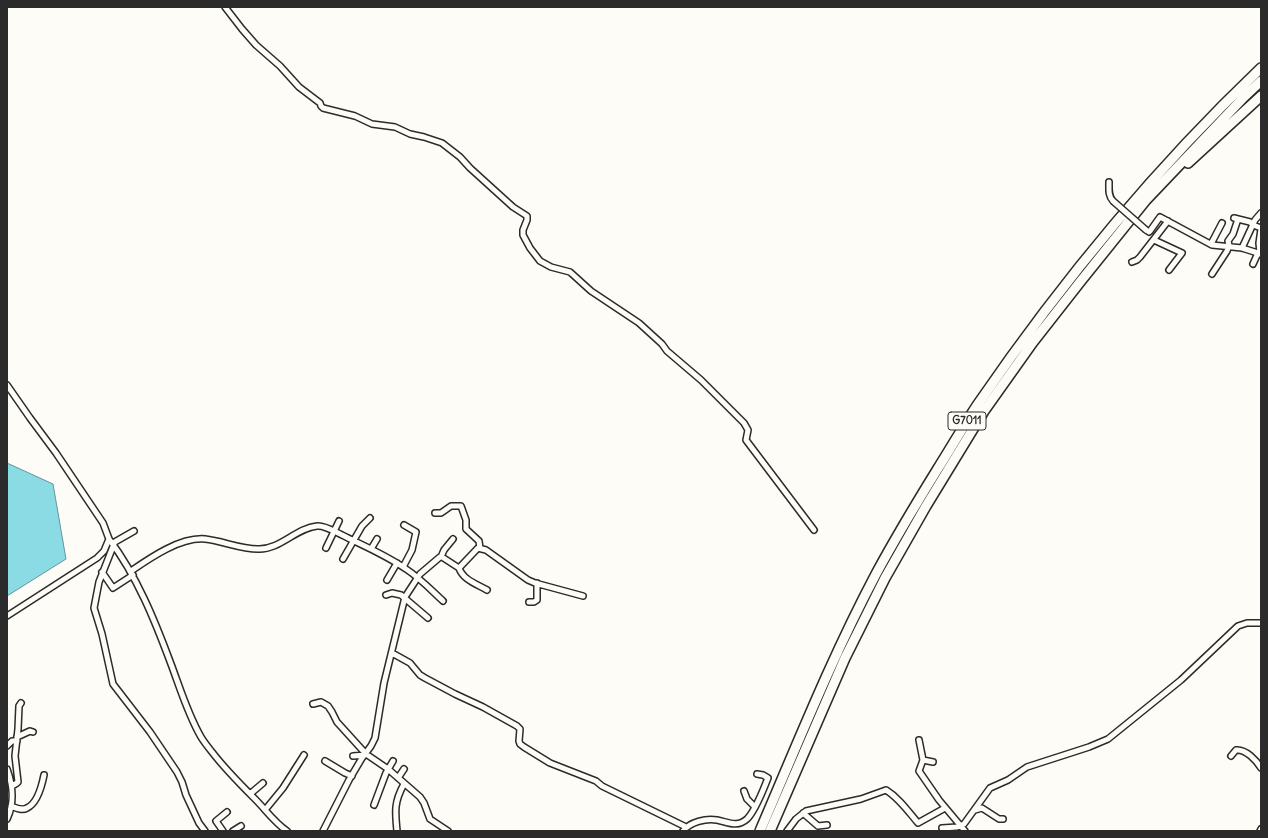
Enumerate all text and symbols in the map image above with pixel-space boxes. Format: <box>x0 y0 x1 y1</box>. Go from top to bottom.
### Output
road number: G7011 <box>948 412 986 430</box>

